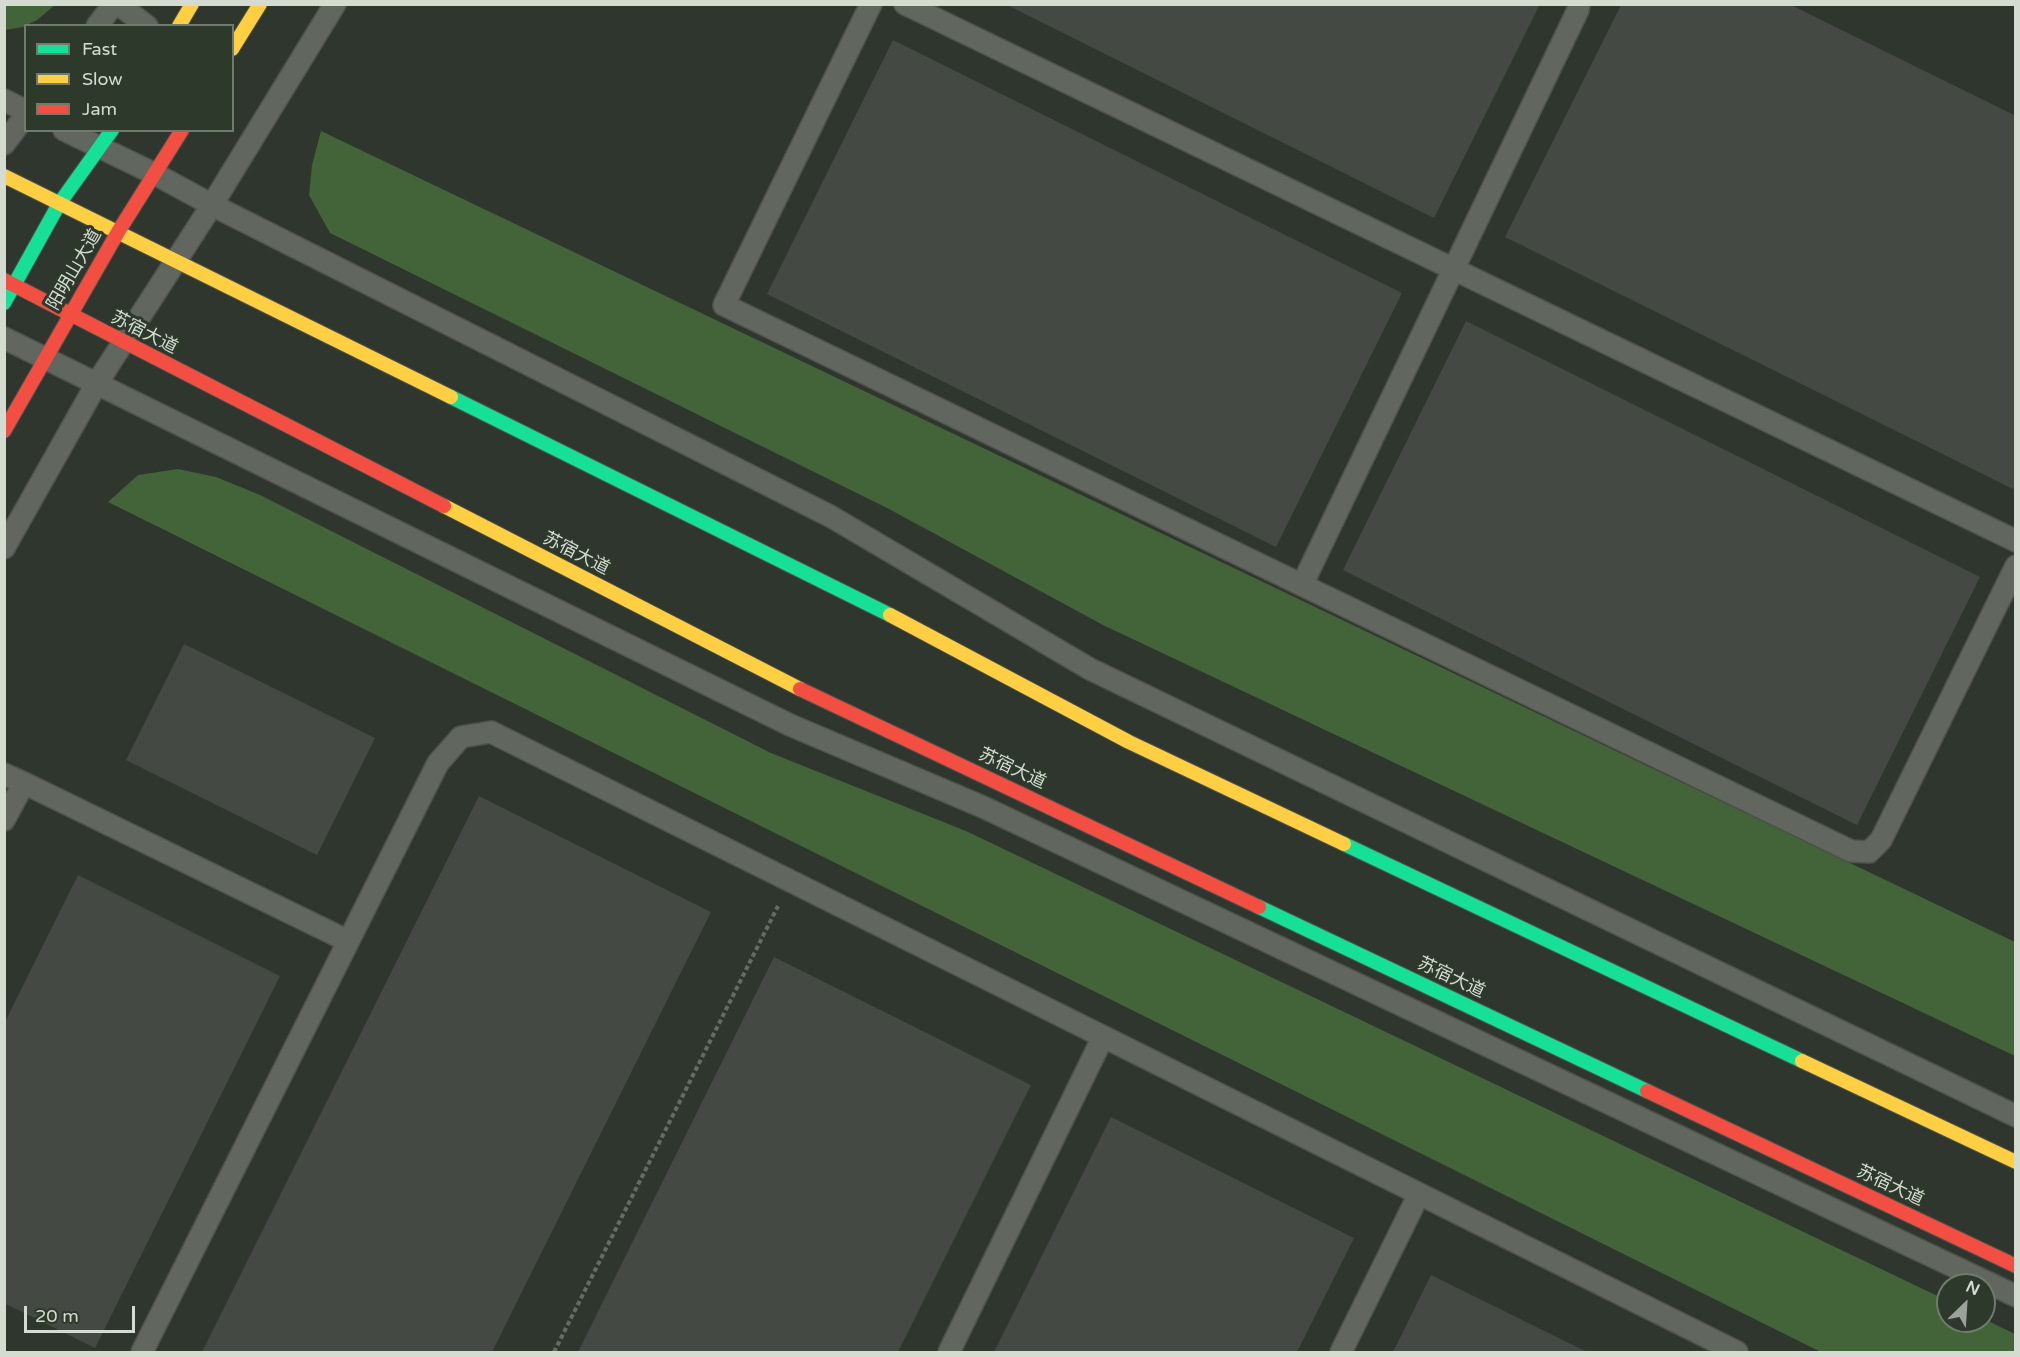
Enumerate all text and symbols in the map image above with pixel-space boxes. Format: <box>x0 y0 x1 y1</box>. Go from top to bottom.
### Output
legend <box>24 24 234 132</box>
text: Fast <box>82 38 117 60</box>
text: Slow <box>82 68 123 90</box>
text: Jam <box>82 98 117 120</box>
street label: 阳明山大道 <box>43 226 107 314</box>
street label: 苏宿大道 <box>107 307 181 359</box>
street label: 苏宿大道 <box>539 528 613 580</box>
street label: 苏宿大道 <box>975 744 1049 794</box>
street label: 苏宿大道 <box>1414 953 1488 1003</box>
street label: 苏宿大道 <box>1853 1161 1927 1211</box>
north arrow <box>1936 1273 1996 1333</box>
text: N <box>1963 1277 1983 1300</box>
scale bar <box>27 1294 138 1332</box>
text: 20 m <box>35 1305 79 1327</box>

